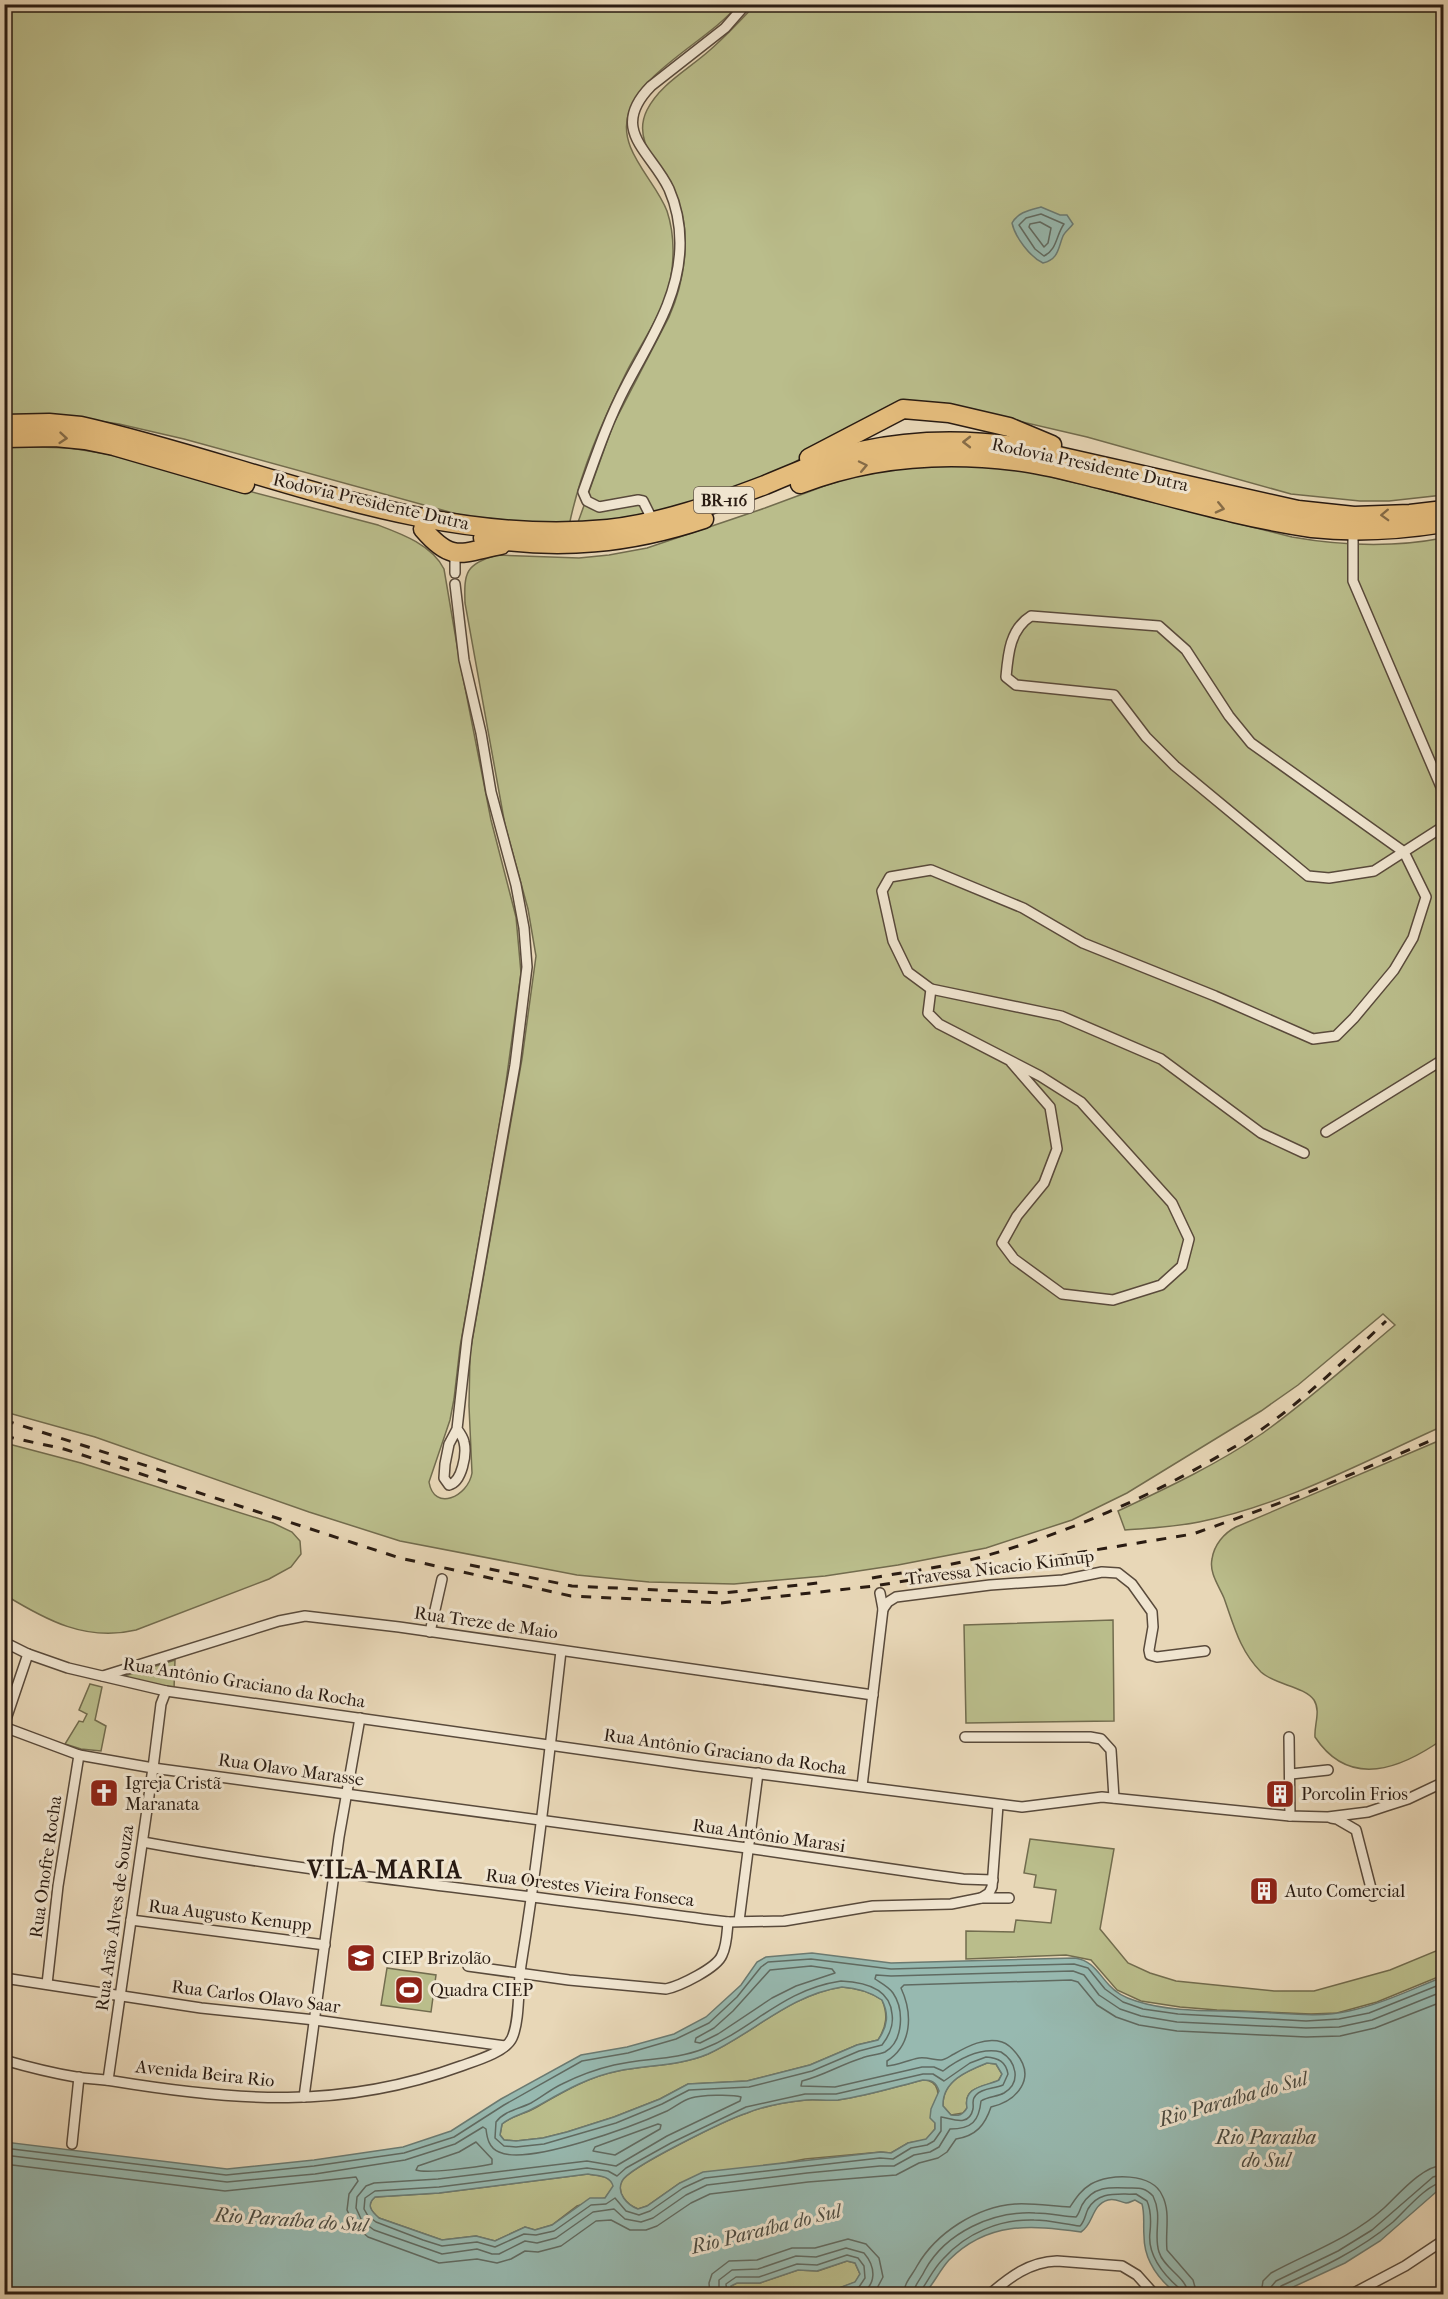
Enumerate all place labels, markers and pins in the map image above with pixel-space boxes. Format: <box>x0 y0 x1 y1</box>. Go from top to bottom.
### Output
place label: Igreja Cristã Maranata <box>125 1773 222 1815</box>
church icon: Igreja Cristã Maranata <box>88 1777 120 1809</box>
building icon: Porcolin Frios <box>1264 1778 1296 1810</box>
place label: Porcolin Frios <box>1301 1784 1408 1805</box>
building icon: Auto Comercial <box>1248 1875 1280 1907</box>
place label: Auto Comercial <box>1284 1881 1405 1902</box>
school or university icon: CIEP Brizolão <box>345 1942 377 1974</box>
place label: CIEP Brizolão <box>382 1948 491 1969</box>
sports icon: Quadra CIEP <box>393 1974 425 2006</box>
place label: Quadra CIEP <box>430 1980 533 2001</box>

